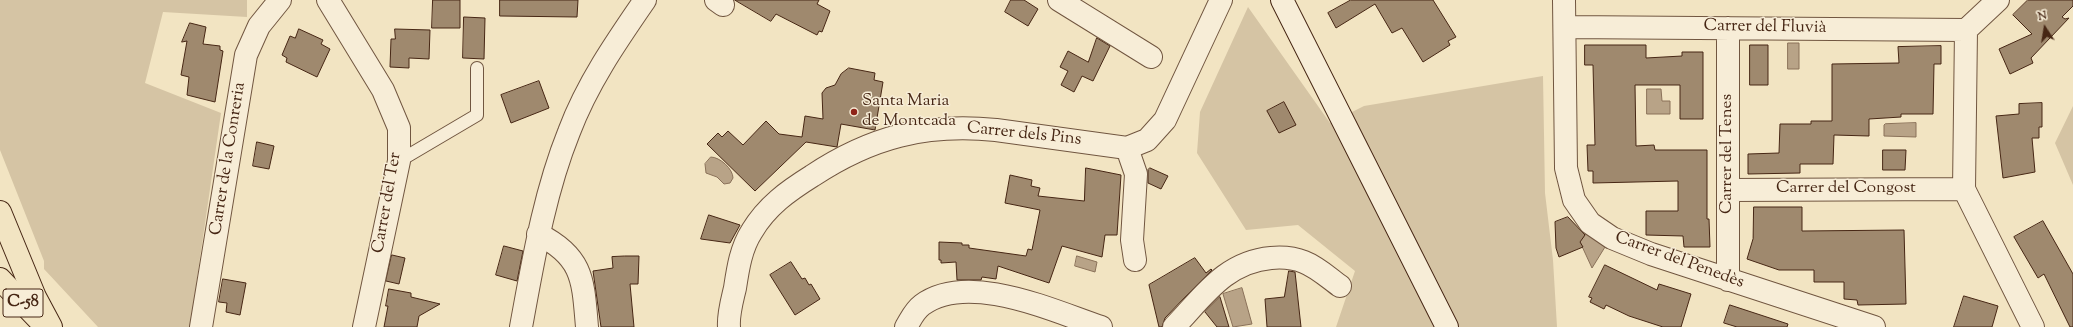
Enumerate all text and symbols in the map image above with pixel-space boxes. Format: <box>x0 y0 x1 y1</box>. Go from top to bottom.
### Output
north arrow <box>2025 8 2065 48</box>
text: N <box>2037 8 2048 25</box>
street label: Carrer del Fluvià <box>1703 17 1827 39</box>
street label: Carrer de la Conreria <box>207 81 251 237</box>
place label: Santa Maria de Montcada <box>862 92 956 132</box>
street label: Carrer del Tenes <box>1718 94 1738 214</box>
marker: Santa Maria de Montcada <box>849 107 859 117</box>
street label: Carrer dels Pins <box>966 119 1082 151</box>
street label: Carrer del Ter <box>369 151 407 255</box>
street label: Carrer del Congost <box>1776 179 1916 199</box>
street label: Carrer del Penedès <box>1612 228 1746 294</box>
road number: C-58 <box>3 289 43 317</box>

